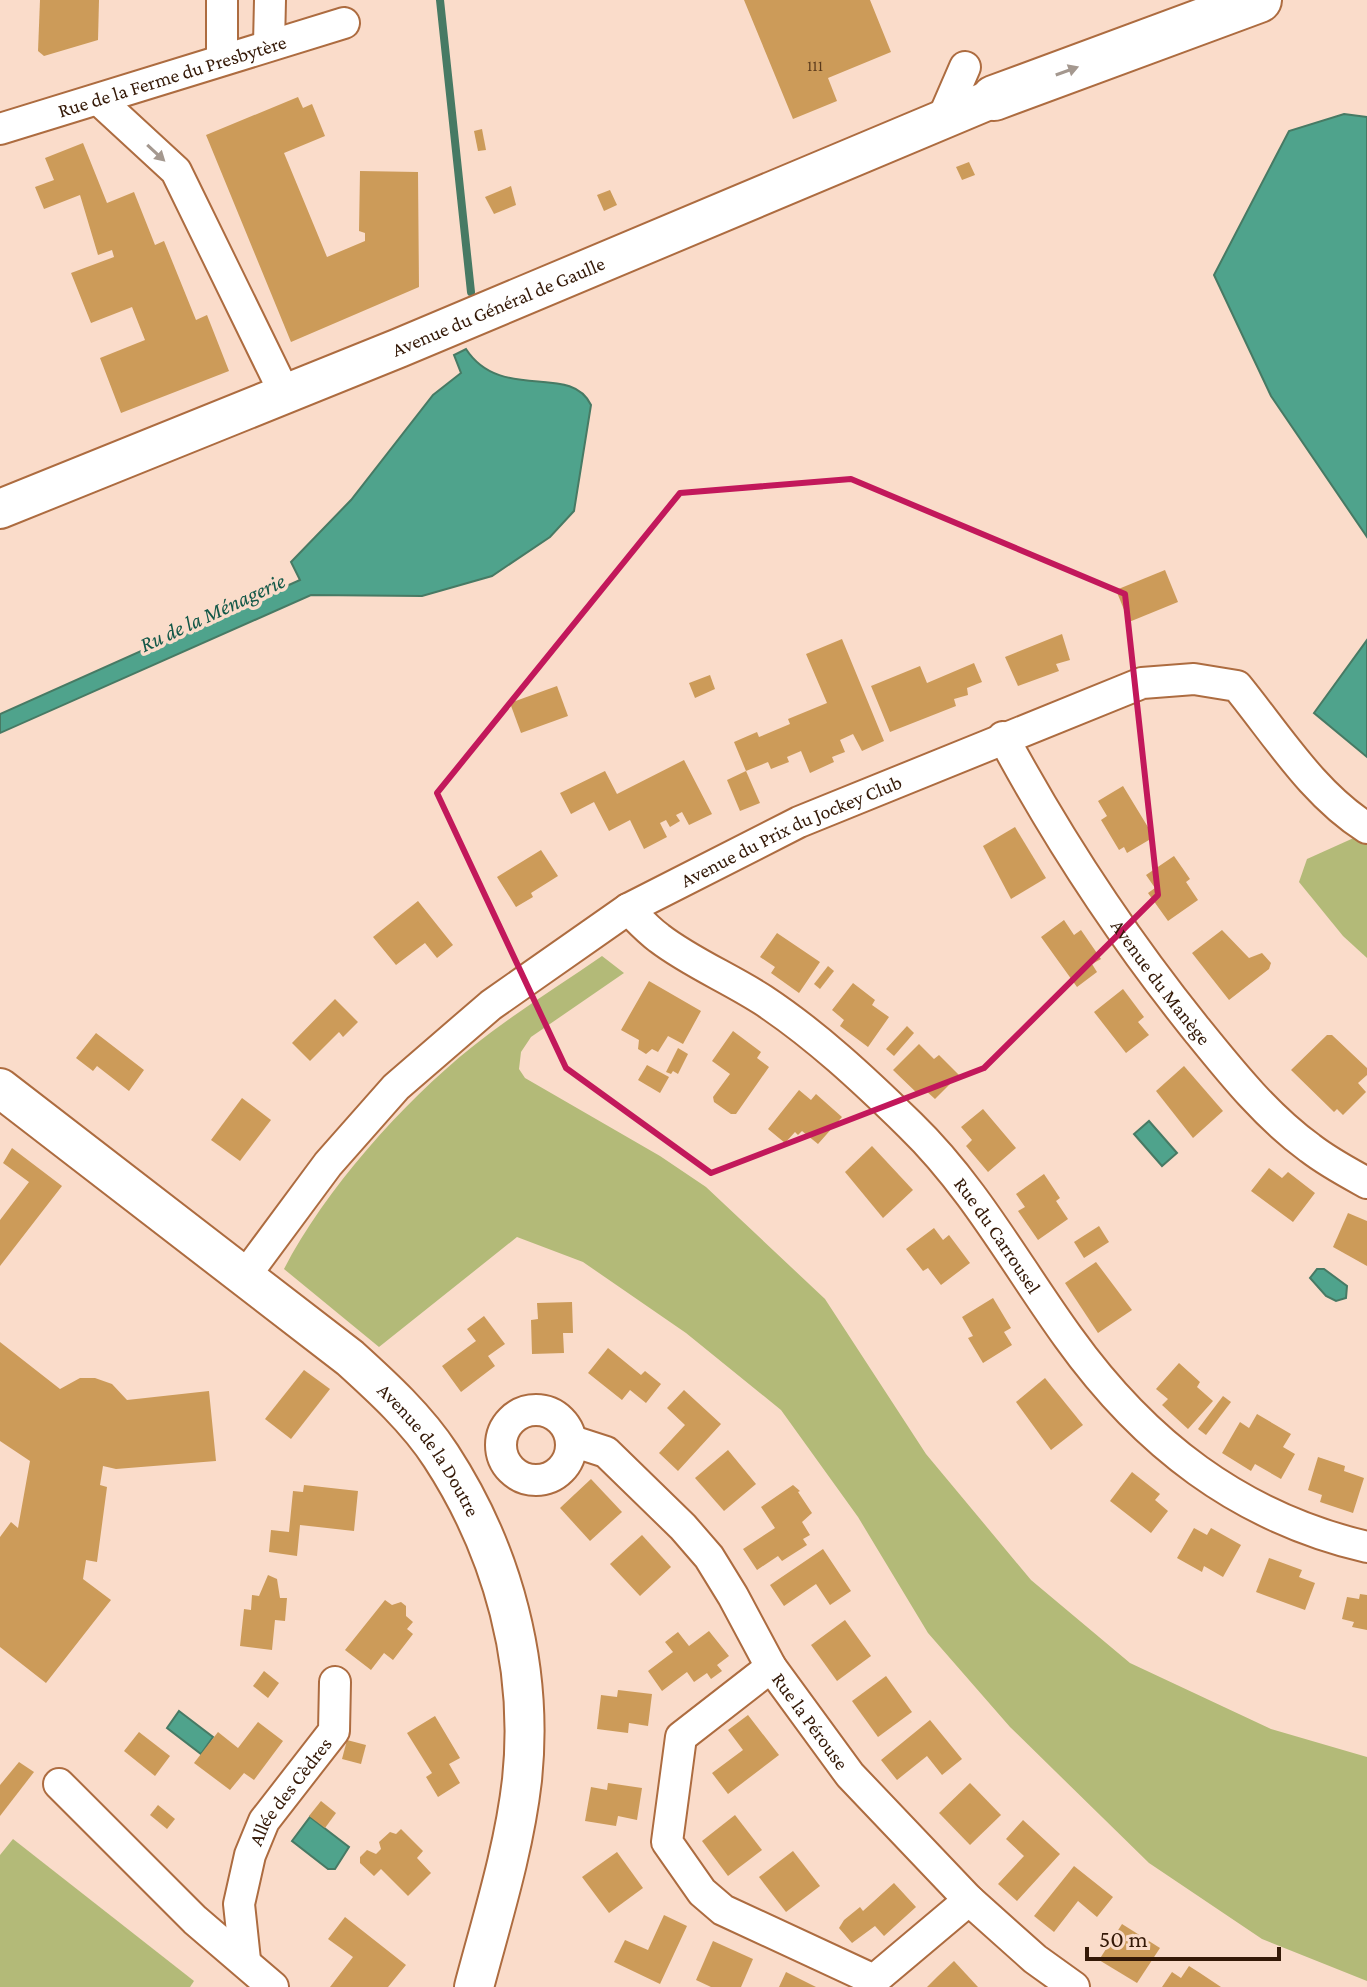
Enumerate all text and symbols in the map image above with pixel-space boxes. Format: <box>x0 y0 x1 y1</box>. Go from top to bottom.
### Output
street label: Rue de la Ferme du Presbytère <box>55 30 289 122</box>
house number: 111 <box>807 57 823 74</box>
one-way arrow <box>1055 64 1079 77</box>
one-way arrow <box>146 143 165 161</box>
street label: Avenue du Général de Gaulle <box>389 252 608 361</box>
water label: Ru de la Ménagerie <box>135 568 290 657</box>
street label: Avenue du Prix du Jockey Club <box>677 771 905 891</box>
street label: Avenue du Manège <box>1107 915 1216 1049</box>
street label: Rue du Carrousel <box>950 1173 1045 1297</box>
street label: Avenue de la Doutre <box>373 1379 484 1520</box>
street label: Rue la Pérouse <box>768 1668 853 1774</box>
street label: Allée des Cèdres <box>244 1733 336 1849</box>
scale bar <box>1087 1911 1279 1961</box>
text: 50 m <box>1099 1925 1148 1952</box>

